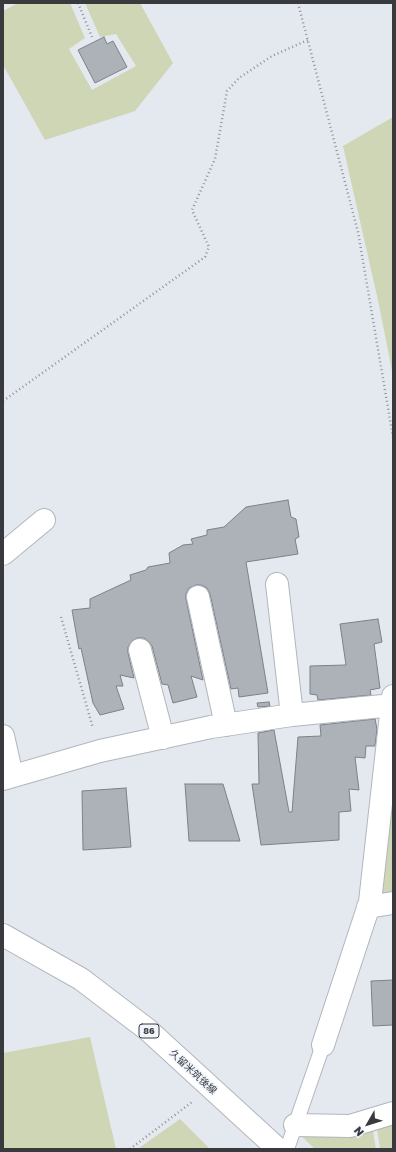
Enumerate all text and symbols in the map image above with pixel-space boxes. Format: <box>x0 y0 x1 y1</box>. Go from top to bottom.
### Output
road number: 86 <box>139 1024 159 1038</box>
street label: 久留米筑後線 <box>167 1047 219 1097</box>
north arrow <box>348 1104 388 1144</box>
text: N <box>351 1125 366 1139</box>

